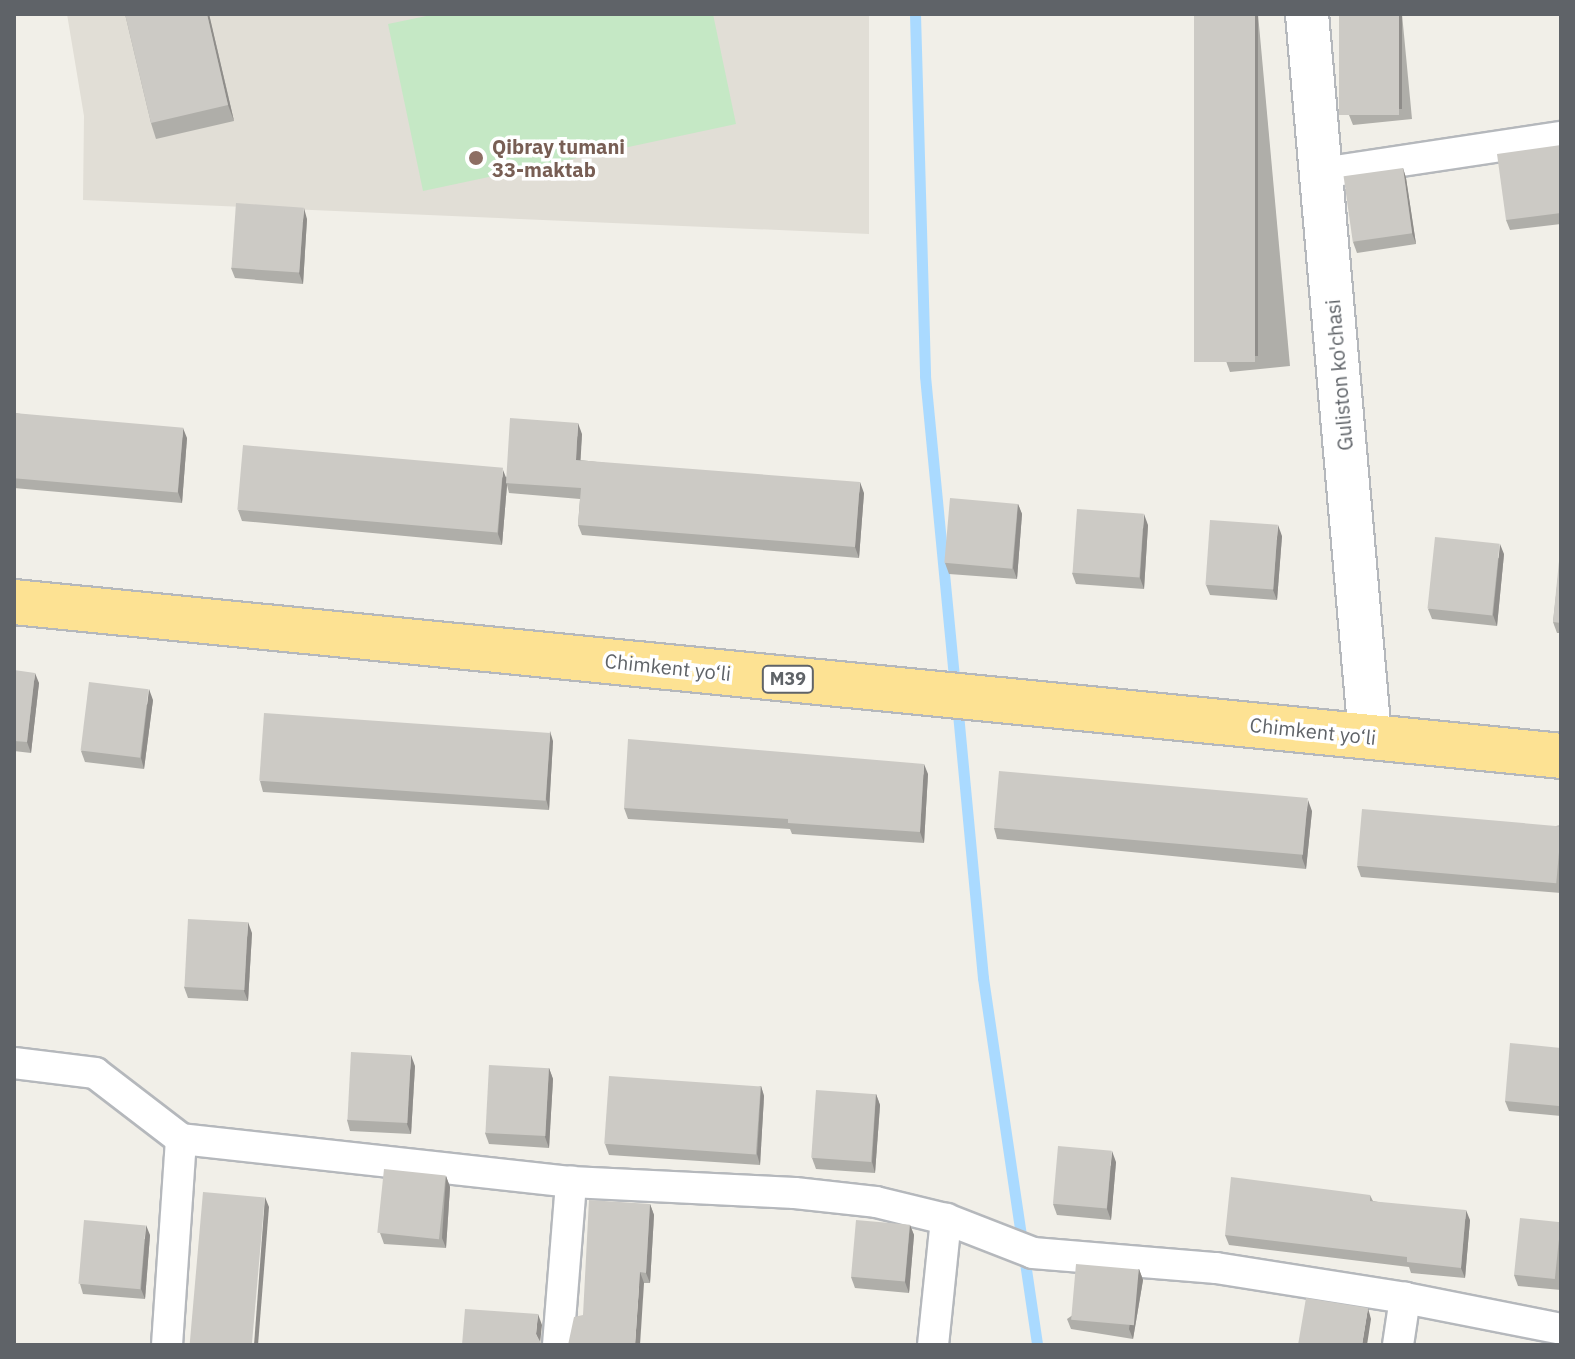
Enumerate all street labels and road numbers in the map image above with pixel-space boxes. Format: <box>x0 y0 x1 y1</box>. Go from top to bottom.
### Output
street label: Guliston ko'chasi <box>1320 298 1358 452</box>
street label: Chimkent yo‘li <box>604 648 732 686</box>
road number: M39 <box>760 665 816 693</box>
street label: Chimkent yo‘li <box>1249 712 1377 750</box>

